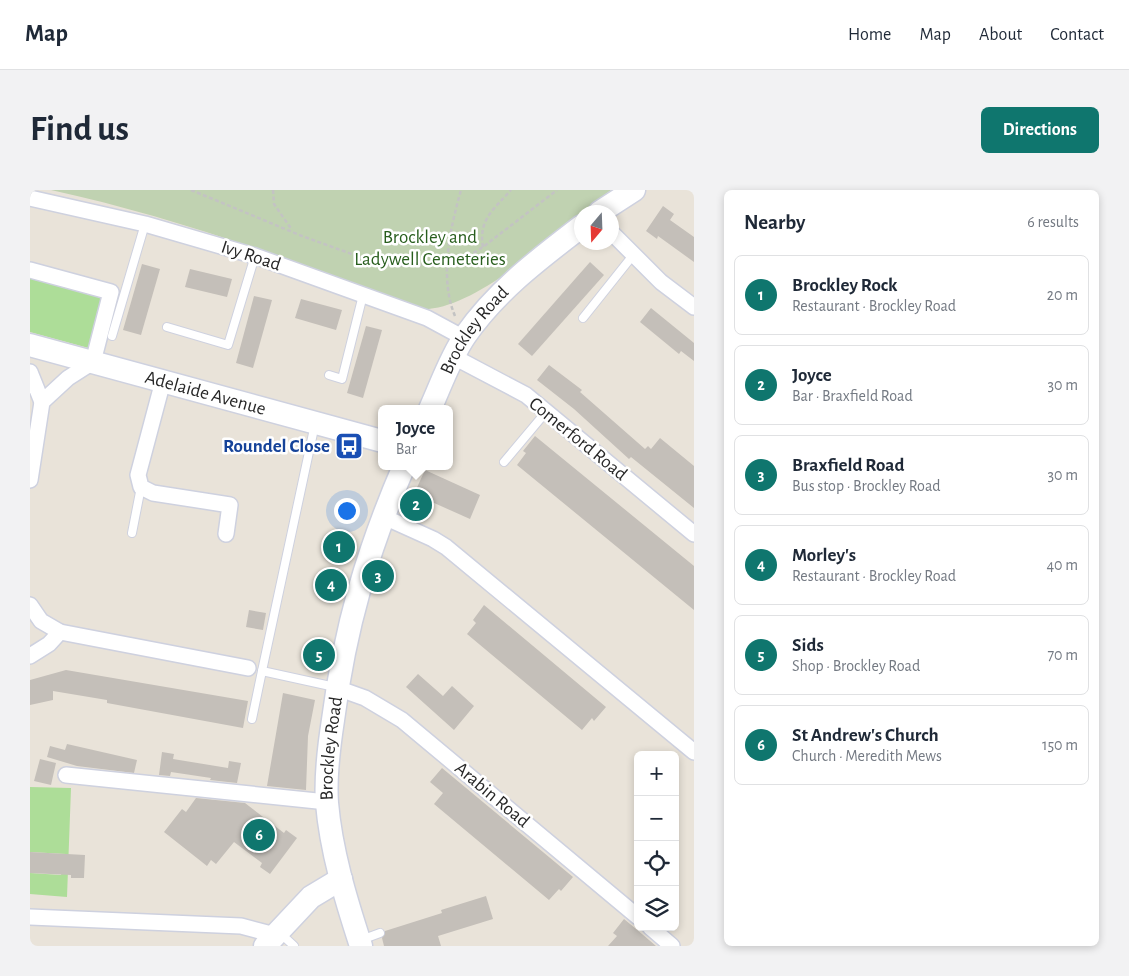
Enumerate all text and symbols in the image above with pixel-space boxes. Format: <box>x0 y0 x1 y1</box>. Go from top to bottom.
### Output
text: Map <box>25 22 68 46</box>
text: Home <box>848 26 891 44</box>
text: Map <box>919 26 951 44</box>
text: About <box>979 26 1022 44</box>
text: Contact <box>1050 26 1104 44</box>
button: Directions <box>981 107 1099 153</box>
text: Find us <box>30 112 129 147</box>
north arrow <box>574 205 619 250</box>
text: Nearby <box>744 212 805 233</box>
text: 6 results <box>1027 214 1079 230</box>
park label: Brockley and Ladywell Cemeteries <box>354 228 506 269</box>
street label: Ivy Road <box>219 237 283 275</box>
text: Brockley Rock <box>792 276 897 295</box>
street label: Brockley Road <box>437 282 512 377</box>
text: 1 <box>758 287 764 303</box>
text: 20 m <box>1047 287 1078 303</box>
text: Restaurant · Brockley Road <box>792 298 956 314</box>
text: Joyce <box>792 366 832 385</box>
street label: Adelaide Avenue <box>143 367 268 418</box>
text: 2 <box>757 377 765 393</box>
text: 30 m <box>1048 377 1078 393</box>
text: Bar · Braxfield Road <box>792 388 913 404</box>
street label: Comerford Road <box>525 394 631 484</box>
popup <box>378 405 453 470</box>
text: Joyce <box>396 419 435 438</box>
bus stop icon: Roundel Close <box>334 431 364 461</box>
place label: Roundel Close <box>223 437 330 456</box>
text: Bar <box>396 441 417 457</box>
text: Braxfield Road <box>792 456 904 475</box>
text: 3 <box>758 467 764 483</box>
text: 30 m <box>1048 467 1078 483</box>
text: Bus stop · Brockley Road <box>792 478 941 494</box>
pin: 2 <box>400 486 432 524</box>
your location <box>334 498 360 524</box>
pin: 1 <box>323 528 355 566</box>
text: Morley's <box>792 546 856 565</box>
pin: 3 <box>362 557 394 595</box>
text: 4 <box>757 557 765 573</box>
text: 40 m <box>1046 557 1078 573</box>
pin: 4 <box>315 566 347 604</box>
text: Restaurant · Brockley Road <box>792 568 956 584</box>
pin: 5 <box>303 636 335 674</box>
text: Sids <box>792 636 824 655</box>
text: 5 <box>758 647 764 663</box>
text: 70 m <box>1047 647 1078 663</box>
text: Shop · Brockley Road <box>792 658 920 674</box>
street label: Brockley Road <box>317 695 346 801</box>
text: St Andrew's Church <box>792 726 939 745</box>
text: 6 <box>757 737 765 753</box>
text: 150 m <box>1042 737 1078 753</box>
text: Church · Meredith Mews <box>792 748 942 764</box>
map controls <box>634 751 679 931</box>
button: + <box>634 751 679 796</box>
street label: Arabin Road <box>451 759 533 831</box>
button: − <box>634 796 679 841</box>
pin: 6 <box>243 816 275 854</box>
button: locate <box>634 841 679 886</box>
button: layers <box>634 886 679 931</box>

